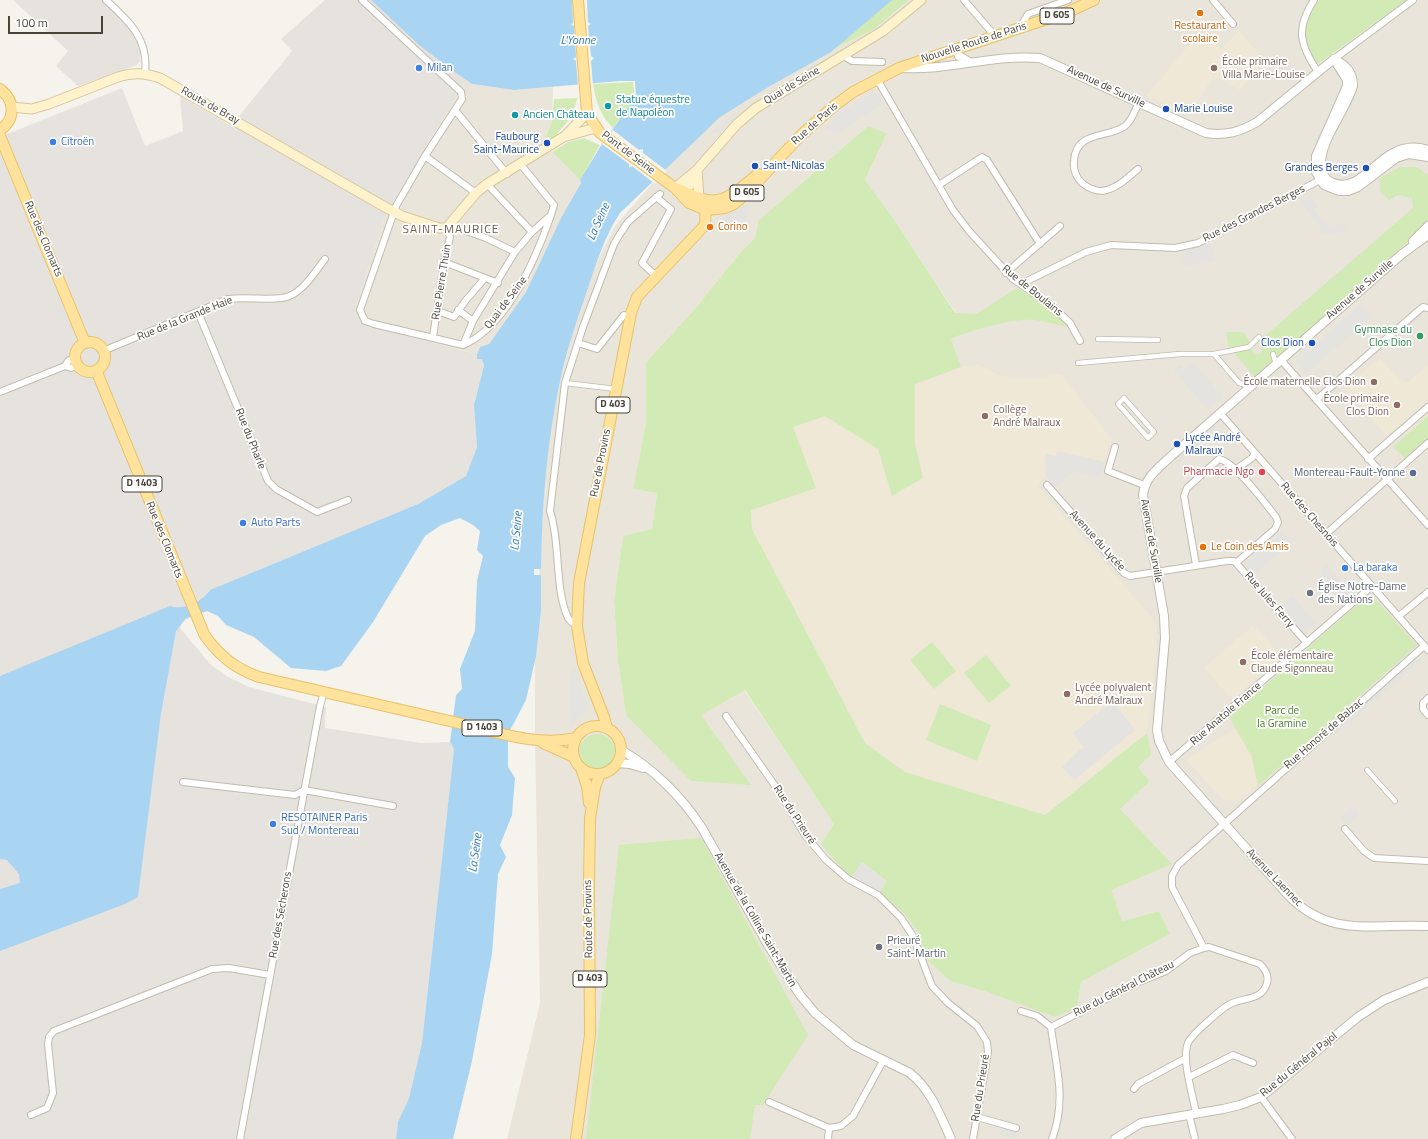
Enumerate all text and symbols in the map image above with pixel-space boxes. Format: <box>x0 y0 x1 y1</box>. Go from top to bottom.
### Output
scale bar <box>10 8 105 34</box>
road number: D 605 <box>1040 8 1074 24</box>
marker: Restaurant scolaire <box>1195 8 1205 18</box>
text: 100 m <box>15 13 48 32</box>
place label: Restaurant scolaire <box>1174 19 1226 45</box>
street label: Nouvelle Route de Paris <box>920 20 1028 66</box>
water label: L'Yonne <box>561 34 595 48</box>
place label: École primaire Villa Marie-Louise <box>1222 55 1305 81</box>
place label: Milan <box>427 61 453 75</box>
marker: Milan <box>414 63 424 73</box>
street label: Avenue de Surville <box>1065 63 1147 111</box>
marker: École primaire Villa Marie-Louise <box>1209 63 1219 73</box>
street label: Quai de Seine <box>762 64 822 108</box>
street label: Route de Bray <box>178 84 242 128</box>
place label: Statue équestre de Napoléon <box>616 93 690 119</box>
street label: Rue de Paris <box>789 100 841 148</box>
marker: Statue équestre de Napoléon <box>603 101 613 111</box>
place label: Marie Louise <box>1174 102 1233 116</box>
marker: Marie Louise <box>1161 104 1171 114</box>
place label: Ancien Château <box>523 108 595 122</box>
marker: Ancien Château <box>510 110 520 120</box>
street label: Pont de Seine <box>599 129 657 177</box>
place label: Faubourg Saint-Maurice <box>474 130 539 156</box>
place label: Citroën <box>61 135 94 149</box>
marker: Citroën <box>48 137 58 147</box>
marker: Faubourg Saint-Maurice <box>542 138 552 148</box>
place label: Saint-Nicolas <box>763 159 825 173</box>
marker: Saint-Nicolas <box>750 161 760 171</box>
place label: Grandes Berges <box>1285 161 1358 175</box>
marker: Grandes Berges <box>1361 163 1371 173</box>
street label: Rue des Grandes Berges <box>1201 183 1307 245</box>
road number: D 605 <box>730 185 764 201</box>
street label: Rue des Clomarts <box>21 199 65 279</box>
water label: La Seine <box>584 201 614 243</box>
place label: Corino <box>718 220 748 234</box>
marker: Corino <box>705 222 715 232</box>
district label: SAINT-MAURICE <box>403 223 499 237</box>
street label: Rue Pierre Thuin <box>430 243 454 321</box>
street label: Avenue de Surville <box>1324 257 1396 323</box>
street label: Rue de Boulains <box>999 263 1065 319</box>
street label: Quai de Seine <box>482 274 530 332</box>
street label: Rue de la Grande Haie <box>135 294 235 344</box>
place label: Gymnase du Clos Dion <box>1355 323 1412 349</box>
marker: Gymnase du Clos Dion <box>1415 331 1425 341</box>
place label: Clos Dion <box>1261 336 1304 350</box>
marker: Clos Dion <box>1307 338 1317 348</box>
place label: École maternelle Clos Dion <box>1243 375 1366 389</box>
marker: École maternelle Clos Dion <box>1369 377 1379 387</box>
place label: École primaire Clos Dion <box>1324 392 1389 418</box>
road number: D 403 <box>596 397 630 413</box>
marker: École primaire Clos Dion <box>1392 400 1402 410</box>
place label: Collège André Malraux <box>993 403 1060 429</box>
street label: Rue du Pharle <box>232 407 268 471</box>
marker: Collège André Malraux <box>980 411 990 421</box>
street label: Rue de Provins <box>588 428 614 498</box>
place label: Lycée André Malraux <box>1185 431 1241 457</box>
marker: Lycée André Malraux <box>1172 439 1182 449</box>
place label: Pharmacie Ngo <box>1184 465 1254 479</box>
place label: Montereau-Fault-Yonne <box>1294 466 1405 480</box>
marker: Pharmacie Ngo <box>1257 467 1267 477</box>
marker: Montereau-Fault-Yonne <box>1408 468 1418 478</box>
road number: D 1403 <box>122 476 162 492</box>
street label: Rue des Chesnois <box>1277 480 1341 550</box>
street label: Avenue de Surville <box>1137 498 1165 584</box>
street label: Rue des Clomarts <box>143 500 185 580</box>
street label: Avenue du Lycée <box>1066 508 1128 574</box>
water label: La Seine <box>508 511 526 551</box>
place label: Auto Parts <box>251 516 300 530</box>
marker: Auto Parts <box>238 518 248 528</box>
place label: Le Coin des Amis <box>1211 540 1289 554</box>
marker: Le Coin des Amis <box>1198 542 1208 552</box>
place label: La baraka <box>1353 561 1398 575</box>
marker: La baraka <box>1340 563 1350 573</box>
street label: Rue Jules Ferry <box>1241 570 1297 630</box>
place label: Église Notre-Dame des Nations <box>1318 580 1406 606</box>
marker: Église Notre-Dame des Nations <box>1305 588 1315 598</box>
place label: École élémentaire Claude Sigonneau <box>1251 649 1333 675</box>
marker: École élémentaire Claude Sigonneau <box>1238 657 1248 667</box>
street label: Rue Anatole France <box>1188 680 1264 748</box>
place label: Lycée polyvalent André Malraux <box>1075 681 1151 707</box>
marker: Lycée polyvalent André Malraux <box>1062 689 1072 699</box>
street label: Rue Honoré de Balzac <box>1282 696 1366 772</box>
park label: Parc de la Gramine <box>1257 704 1307 730</box>
road number: D 1403 <box>462 720 502 736</box>
street label: Rue du Prieuré <box>770 783 818 847</box>
place label: RESOTAINER Paris Sud / Montereau <box>281 811 367 837</box>
marker: RESOTAINER Paris Sud / Montereau <box>268 819 278 829</box>
water label: La Seine <box>466 833 486 873</box>
street label: Avenue Laennec <box>1243 846 1305 910</box>
street label: Avenue de la Colline Saint-Martin <box>711 850 799 990</box>
street label: Rue des Sécherons <box>267 871 295 959</box>
street label: Route de Provins <box>582 880 596 958</box>
place label: Prieuré Saint-Martin <box>887 934 946 960</box>
marker: Prieuré Saint-Martin <box>874 942 884 952</box>
street label: Rue du Général Château <box>1072 958 1176 1020</box>
road number: D 403 <box>573 971 607 987</box>
street label: Rue du Général Pajol <box>1258 1030 1340 1100</box>
street label: Rue du Prieuré <box>969 1053 993 1123</box>

